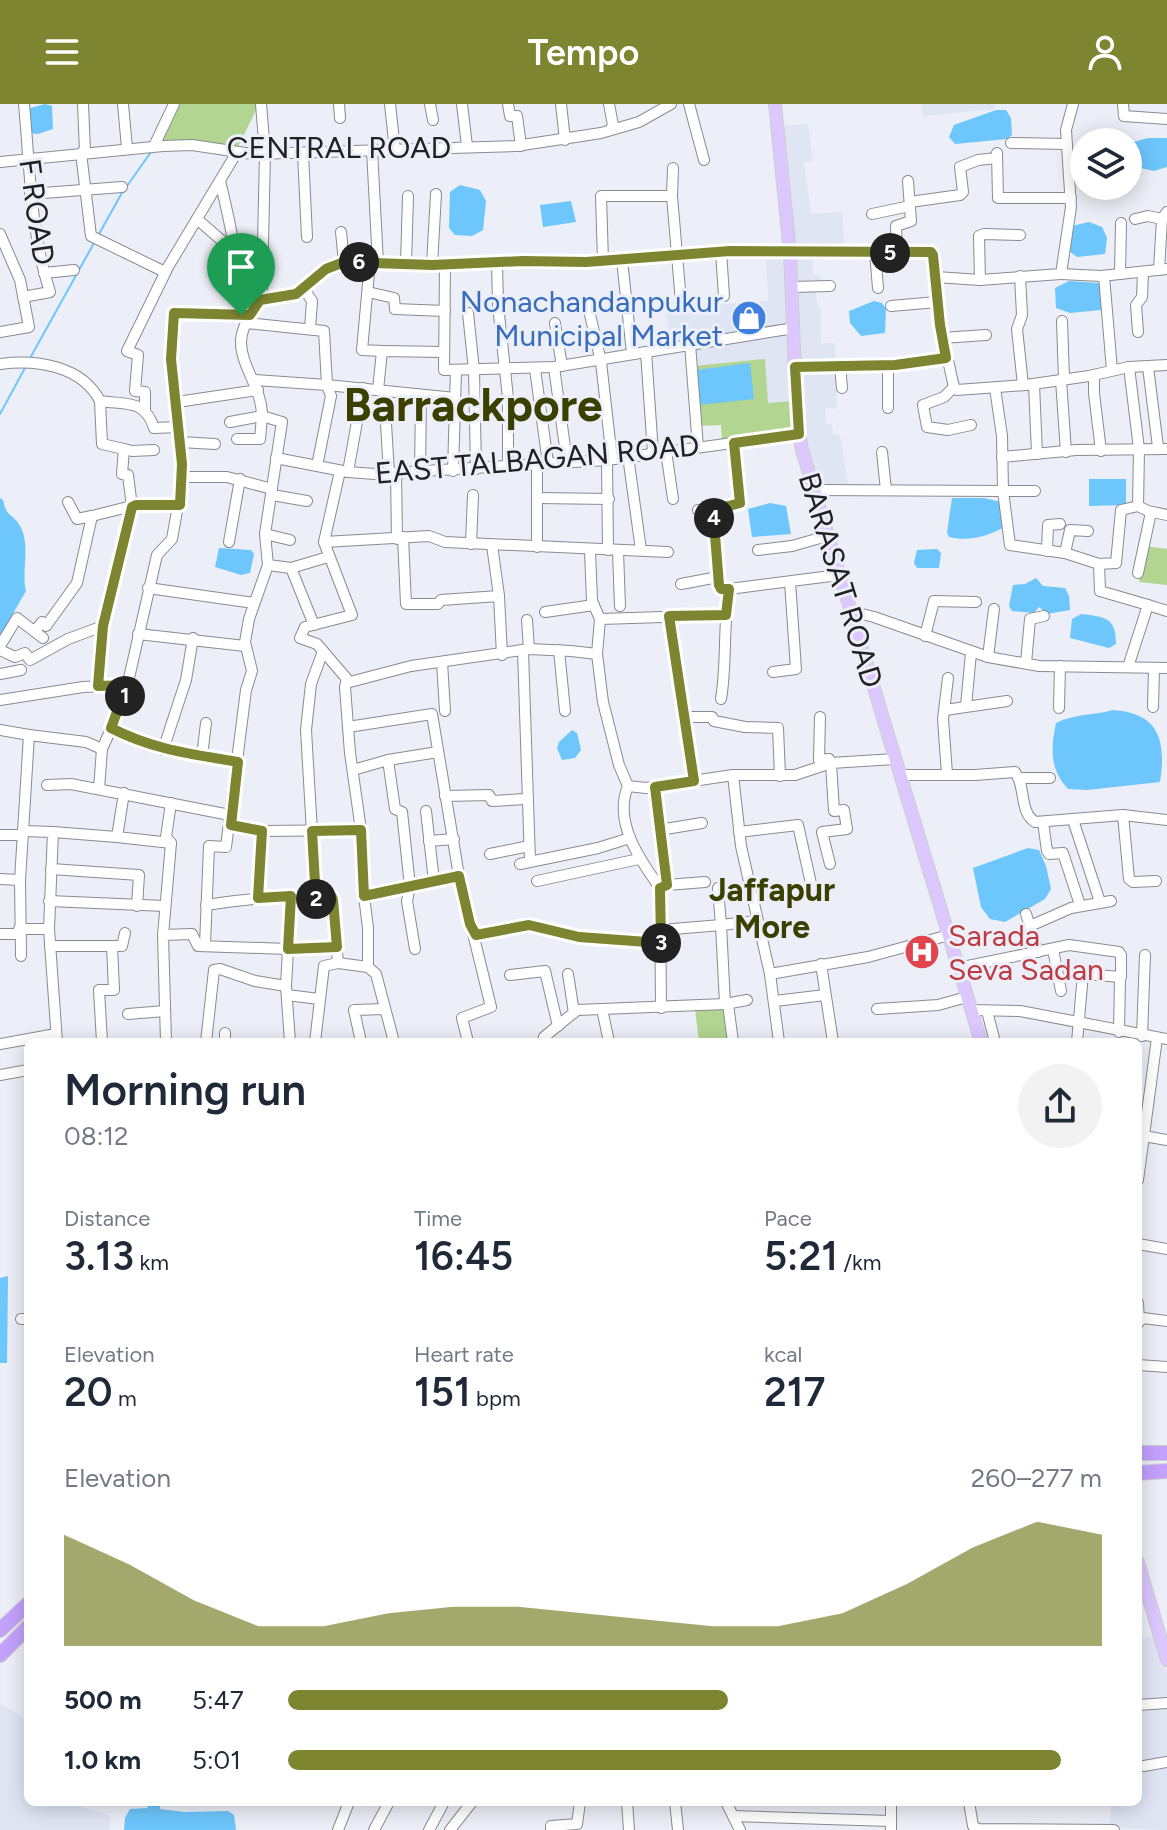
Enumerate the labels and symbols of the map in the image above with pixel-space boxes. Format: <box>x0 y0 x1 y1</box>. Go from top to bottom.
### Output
street label: CENTRAL ROAD <box>227 129 451 166</box>
street label: F ROAD <box>11 157 63 267</box>
pin <box>207 233 275 315</box>
pin: 5 <box>870 233 910 273</box>
pin: 6 <box>339 242 379 282</box>
place label: Nonachandanpukur Municipal Market <box>460 283 723 354</box>
shop icon: Nonachandanpukur Municipal Market <box>730 299 768 337</box>
district label: Barrackpore <box>343 377 603 433</box>
street label: EAST TALBAGAN ROAD <box>373 426 701 492</box>
street label: BARASAT ROAD <box>791 468 891 692</box>
pin: 4 <box>694 498 734 538</box>
pin: 1 <box>105 676 145 716</box>
district label: Jaffapur More <box>709 871 835 946</box>
pin: 2 <box>296 879 336 919</box>
place label: Sarada Seva Sadan <box>948 917 1104 988</box>
pin: 3 <box>641 923 681 963</box>
hospital icon: Sarada Seva Sadan <box>903 933 941 971</box>

